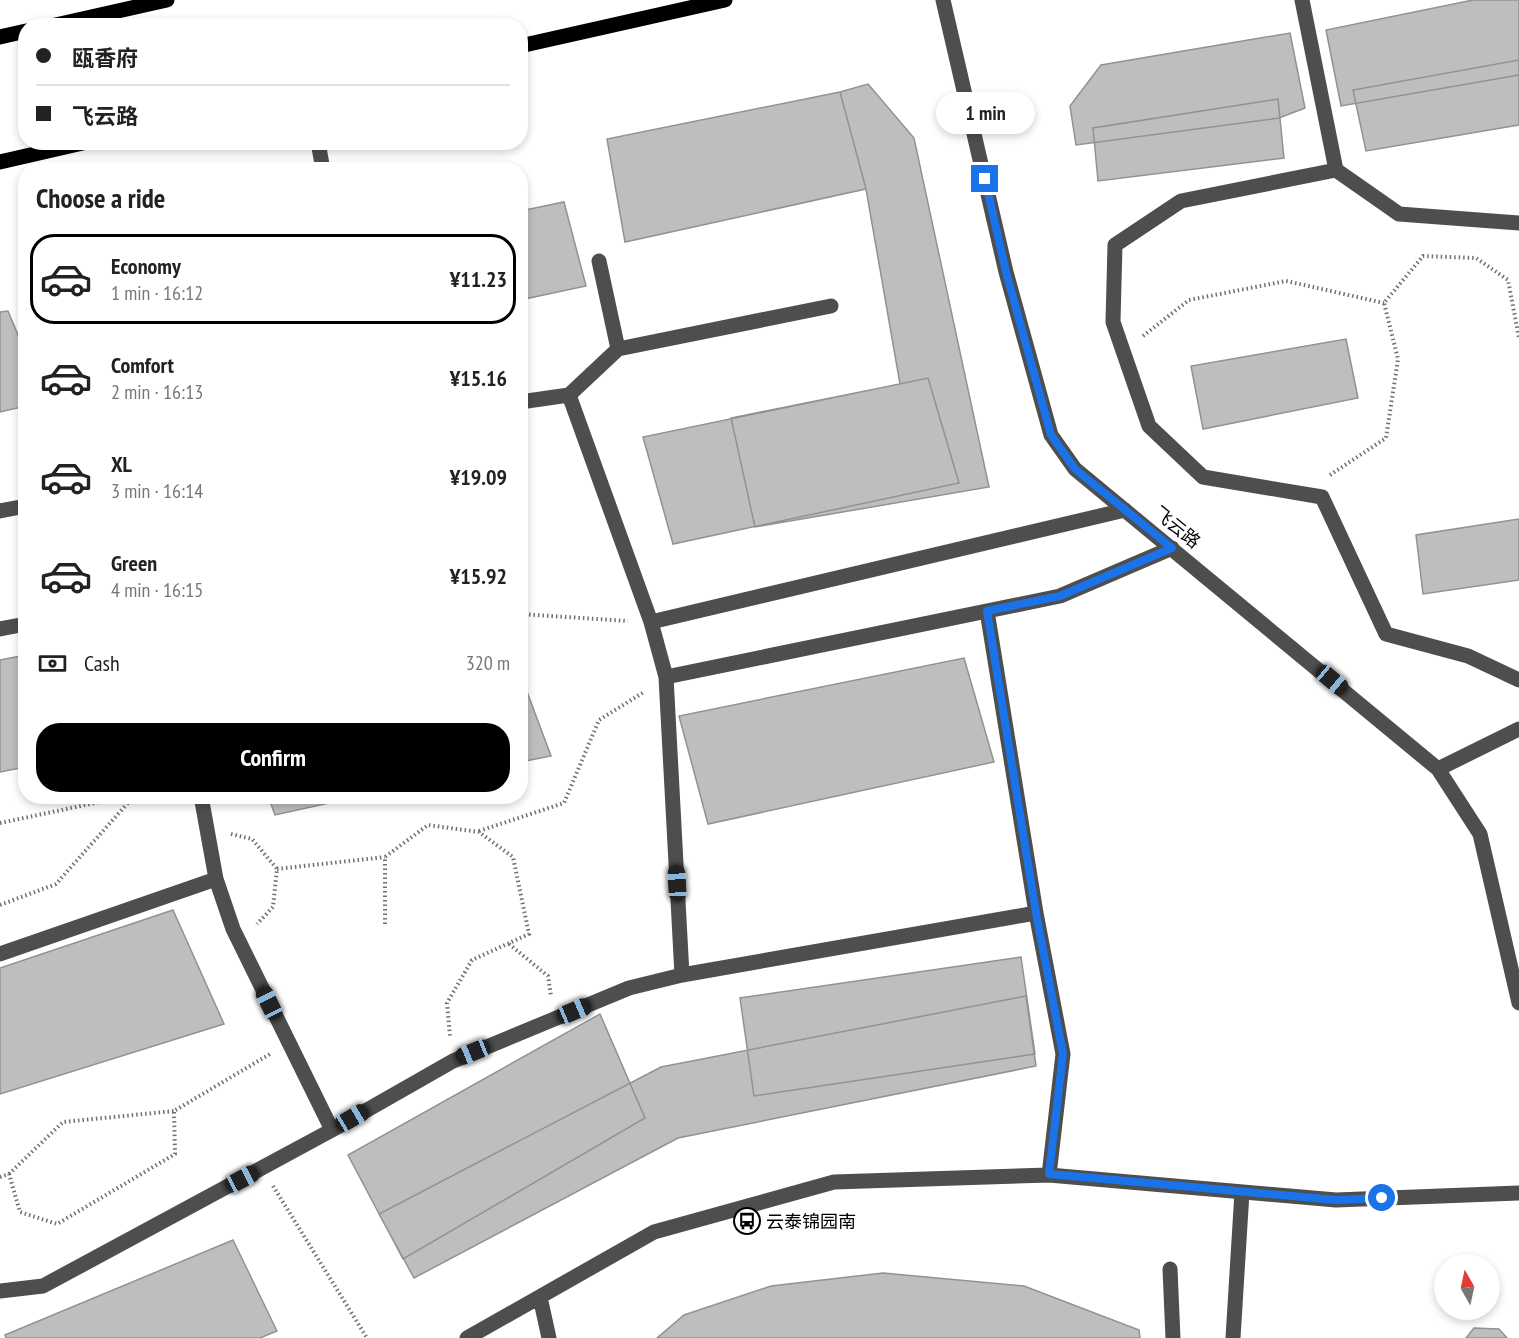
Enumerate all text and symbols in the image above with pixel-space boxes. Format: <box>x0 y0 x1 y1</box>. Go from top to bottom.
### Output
text: 瓯香府 <box>72 44 138 72</box>
callout: 1 min <box>936 92 1034 134</box>
text: 1 min <box>965 100 1006 126</box>
text: 飞云路 <box>72 102 138 130</box>
route end <box>971 165 998 192</box>
text: Choose a ride <box>36 181 165 215</box>
icon: car <box>39 252 93 306</box>
text: Economy <box>111 252 181 280</box>
text: ¥11.23 <box>450 265 507 293</box>
text: 1 min · 16:12 <box>111 280 203 306</box>
icon: car <box>39 351 93 405</box>
text: Comfort <box>111 351 174 379</box>
text: ¥15.16 <box>450 364 507 392</box>
text: 2 min · 16:13 <box>111 379 203 405</box>
icon: car <box>39 450 93 504</box>
text: XL <box>111 450 132 478</box>
text: ¥19.09 <box>450 463 507 491</box>
text: 3 min · 16:14 <box>111 478 203 504</box>
street label: 飞云路 <box>1149 501 1205 553</box>
icon: car <box>39 549 93 603</box>
text: Green <box>111 549 157 577</box>
text: ¥15.92 <box>450 562 507 590</box>
text: 4 min · 16:15 <box>111 577 203 603</box>
icon: cash <box>36 647 69 680</box>
text: Cash <box>84 649 120 677</box>
text: 320 m <box>466 650 510 676</box>
car <box>1312 662 1352 698</box>
button: Confirm <box>36 723 510 792</box>
car <box>667 865 687 901</box>
car <box>253 983 285 1023</box>
car <box>554 996 594 1026</box>
car <box>453 1037 493 1067</box>
car <box>332 1101 372 1135</box>
car <box>222 1163 262 1195</box>
route start <box>1368 1184 1395 1211</box>
bus stop icon: 云泰锦园南 <box>732 1206 762 1236</box>
place label: 云泰锦园南 <box>766 1210 856 1233</box>
north arrow <box>1434 1254 1500 1320</box>
map controls <box>1434 1254 1500 1320</box>

